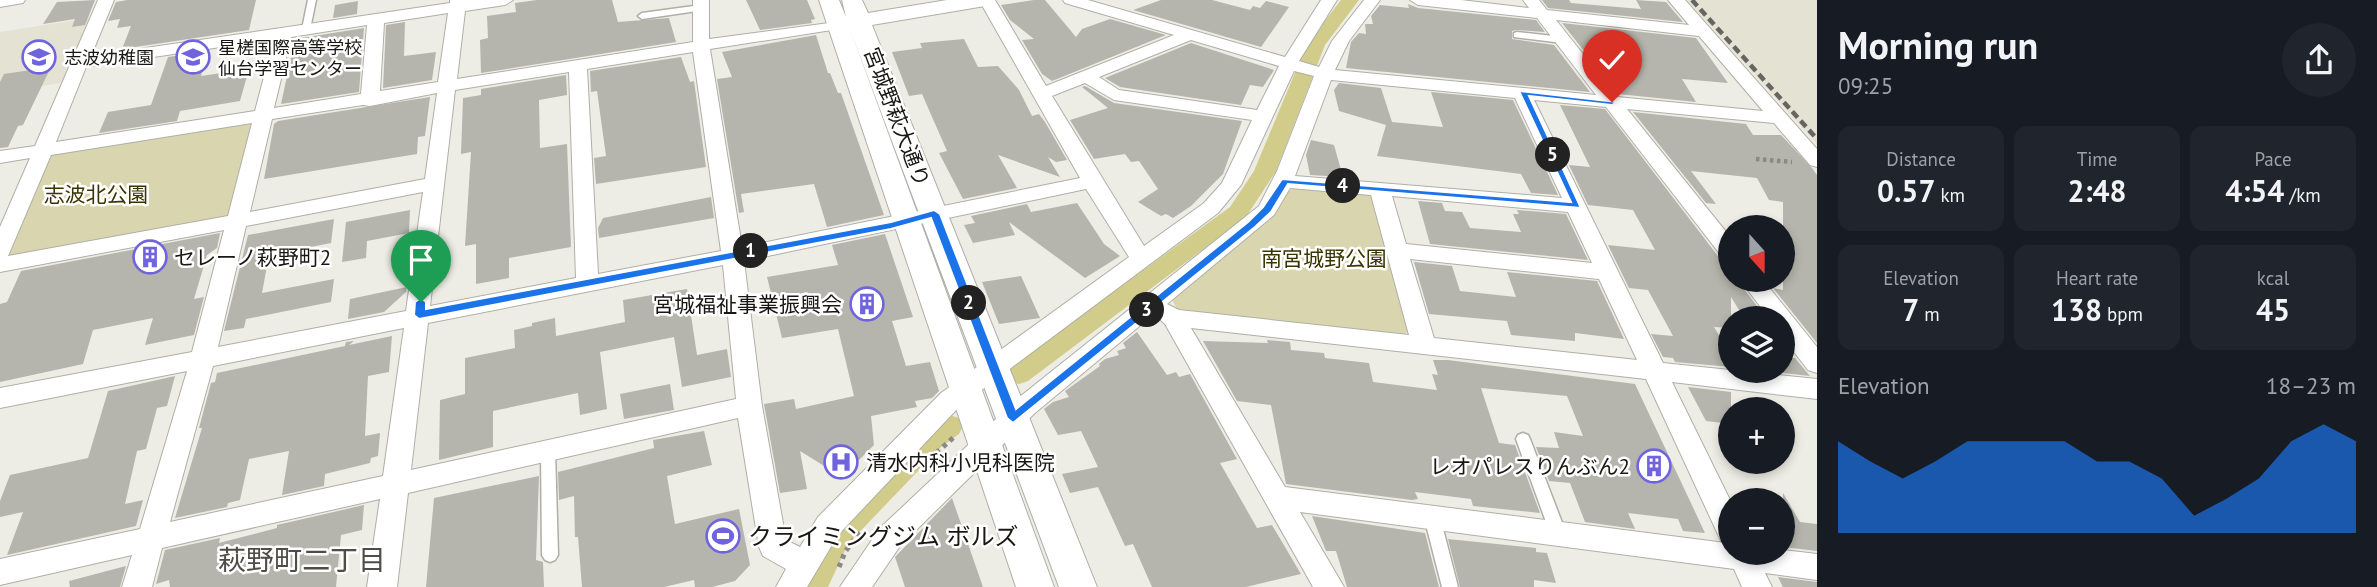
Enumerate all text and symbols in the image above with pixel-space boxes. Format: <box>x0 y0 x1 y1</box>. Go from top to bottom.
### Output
text: Morning run <box>1838 20 2038 69</box>
button: share <box>2282 23 2356 97</box>
pin <box>1582 30 1642 102</box>
place label: 星槎国際高等学校 仙台学習センター <box>218 36 362 80</box>
school or university icon: 志波幼稚園 <box>20 38 58 76</box>
school or university icon: 星槎国際高等学校 仙台学習センター <box>174 38 212 76</box>
icon: check <box>1593 41 1631 79</box>
street label: 宮城野萩大通り <box>858 44 936 190</box>
place label: 志波幼稚園 <box>64 46 154 69</box>
text: 09:25 <box>1838 71 1893 100</box>
pin: 5 <box>1536 138 1570 172</box>
text: 5 <box>1547 142 1558 166</box>
text: Distance <box>1886 147 1956 171</box>
text: Time <box>2077 147 2117 171</box>
text: Pace <box>2254 147 2292 171</box>
pin: 4 <box>1326 168 1360 204</box>
text: 0.57 <box>1877 171 1935 210</box>
text: 2:48 <box>2067 171 2127 210</box>
text: 4:54 <box>2225 171 2284 210</box>
text: 4 <box>1337 173 1348 197</box>
park label: 志波北公園 <box>44 181 149 208</box>
text: km <box>1935 183 1965 207</box>
text: /km <box>2284 183 2321 207</box>
north arrow <box>1718 215 1796 292</box>
map controls <box>1718 215 1795 565</box>
pin <box>391 230 451 302</box>
pin: 1 <box>734 233 768 268</box>
building icon: セレーノ萩野町2 <box>131 238 169 276</box>
text: 1 <box>745 238 756 262</box>
icon: arrive <box>402 241 440 279</box>
place label: セレーノ萩野町2 <box>174 244 331 271</box>
park label: 南宮城野公園 <box>1261 245 1387 272</box>
text: Elevation <box>1883 266 1959 290</box>
text: Heart rate <box>2056 266 2138 290</box>
text: kcal <box>2257 266 2289 290</box>
building icon: 宮城福祉事業振興会 <box>848 285 886 323</box>
pin: 2 <box>951 286 986 320</box>
text: 2 <box>963 290 974 314</box>
text: 7 <box>1902 290 1919 329</box>
text: 138 <box>2051 290 2102 329</box>
text: 45 <box>2256 290 2290 329</box>
place label: 宮城福祉事業振興会 <box>653 291 842 318</box>
pin: 3 <box>1130 292 1164 328</box>
text: 3 <box>1141 297 1152 321</box>
text: m <box>1919 302 1940 326</box>
text: bpm <box>2102 302 2143 326</box>
button: layers <box>1718 306 1795 383</box>
text: Elevation <box>1838 371 1930 400</box>
text: 18–23 m <box>2266 371 2356 400</box>
button: + <box>1718 397 1795 474</box>
hospital icon: 清水内科小児科医院 <box>822 443 860 481</box>
building icon: レオパレスりんぶん2 <box>1635 447 1673 485</box>
place label: 清水内科小児科医院 <box>866 449 1055 476</box>
place label: レオパレスりんぶん2 <box>1430 453 1630 480</box>
button: − <box>1718 488 1795 565</box>
sports icon: クライミングジム ボルズ <box>704 517 742 555</box>
place label: クライミングジム ボルズ <box>748 521 1018 552</box>
district label: 萩野町二丁目 <box>218 541 386 578</box>

